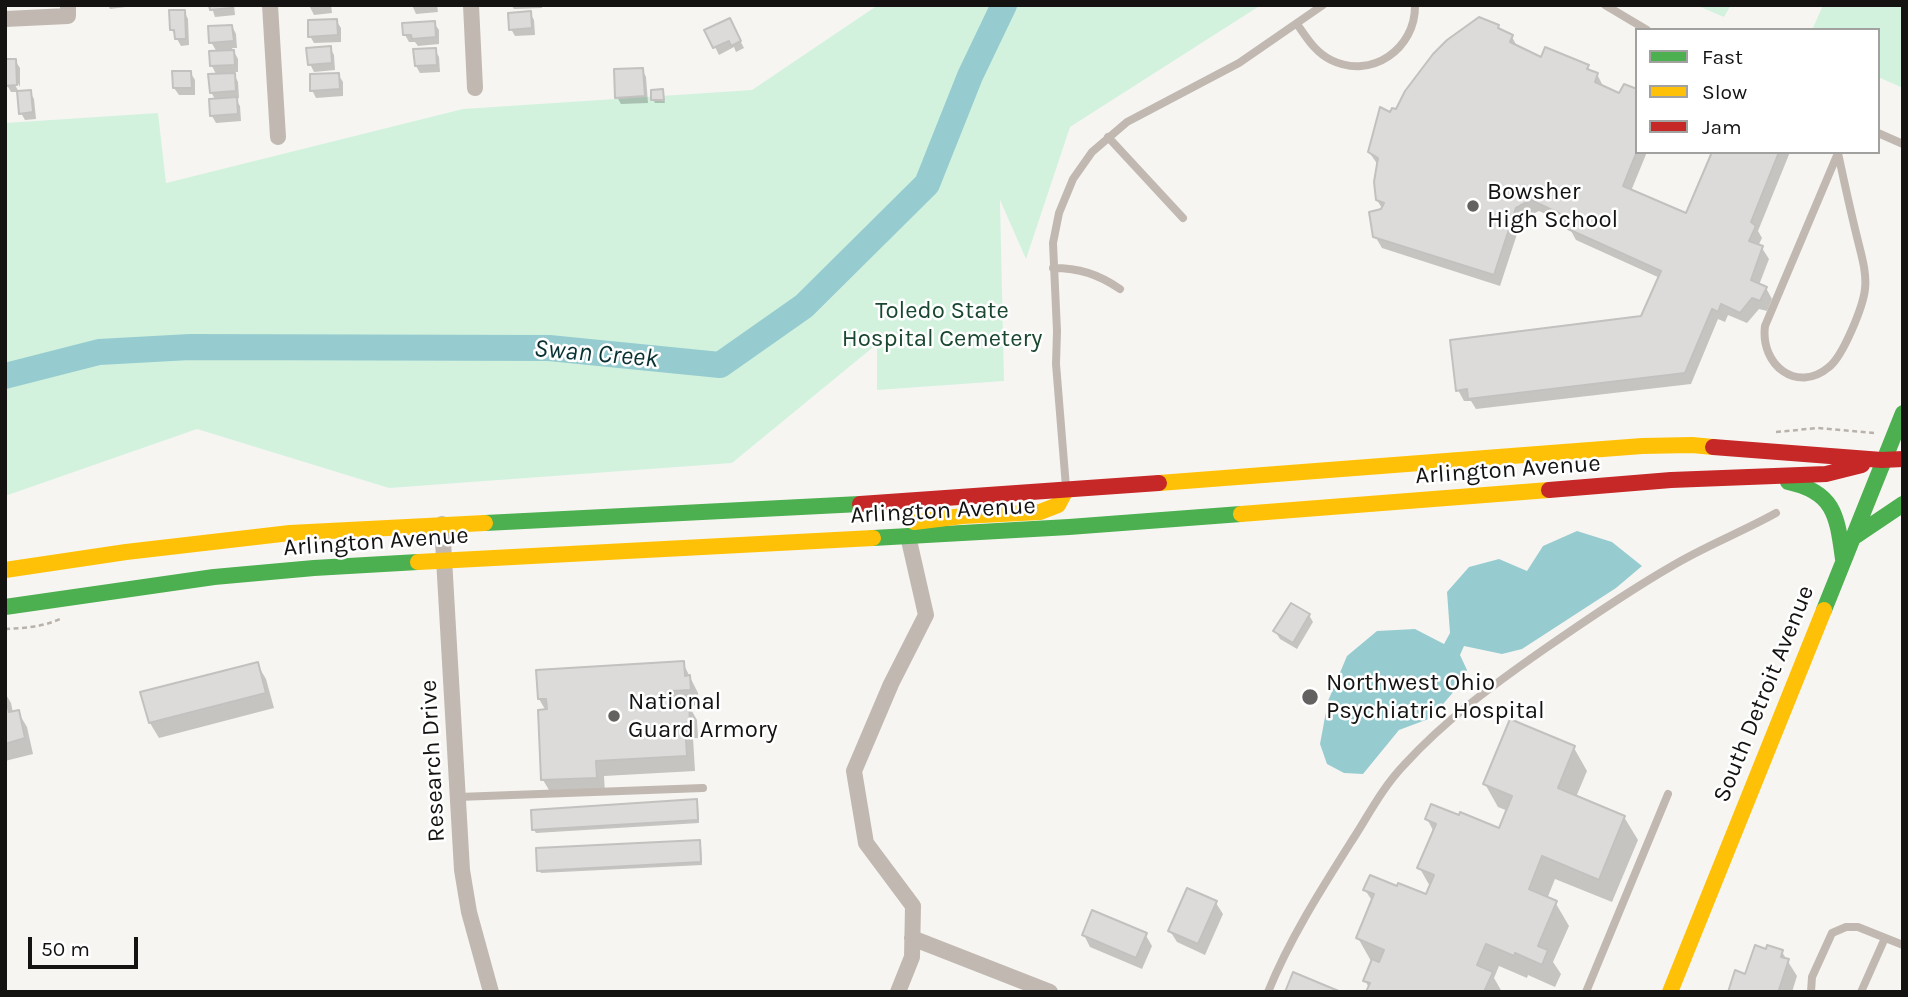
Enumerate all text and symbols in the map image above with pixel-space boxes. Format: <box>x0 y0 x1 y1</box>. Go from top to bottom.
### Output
legend <box>1635 28 1880 154</box>
text: Fast <box>1702 45 1743 69</box>
text: Slow <box>1702 80 1747 104</box>
text: Jam <box>1702 115 1742 139</box>
place label: Bowsher High School <box>1487 178 1618 234</box>
marker: Bowsher High School <box>1465 198 1481 214</box>
park label: Toledo State Hospital Cemetery <box>842 297 1042 353</box>
water label: Swan Creek <box>533 333 659 375</box>
street label: Arlington Avenue <box>1414 449 1602 491</box>
street label: Arlington Avenue <box>850 492 1036 530</box>
street label: Arlington Avenue <box>282 521 470 563</box>
street label: South Detroit Avenue <box>1707 581 1821 807</box>
place label: Northwest Ohio Psychiatric Hospital <box>1326 669 1545 725</box>
street label: Research Drive <box>414 679 452 843</box>
marker: Northwest Ohio Psychiatric Hospital <box>1300 687 1320 707</box>
place label: National Guard Armory <box>628 688 778 744</box>
marker: National Guard Armory <box>606 708 622 724</box>
scale bar <box>32 923 142 967</box>
text: 50 m <box>41 937 90 961</box>

